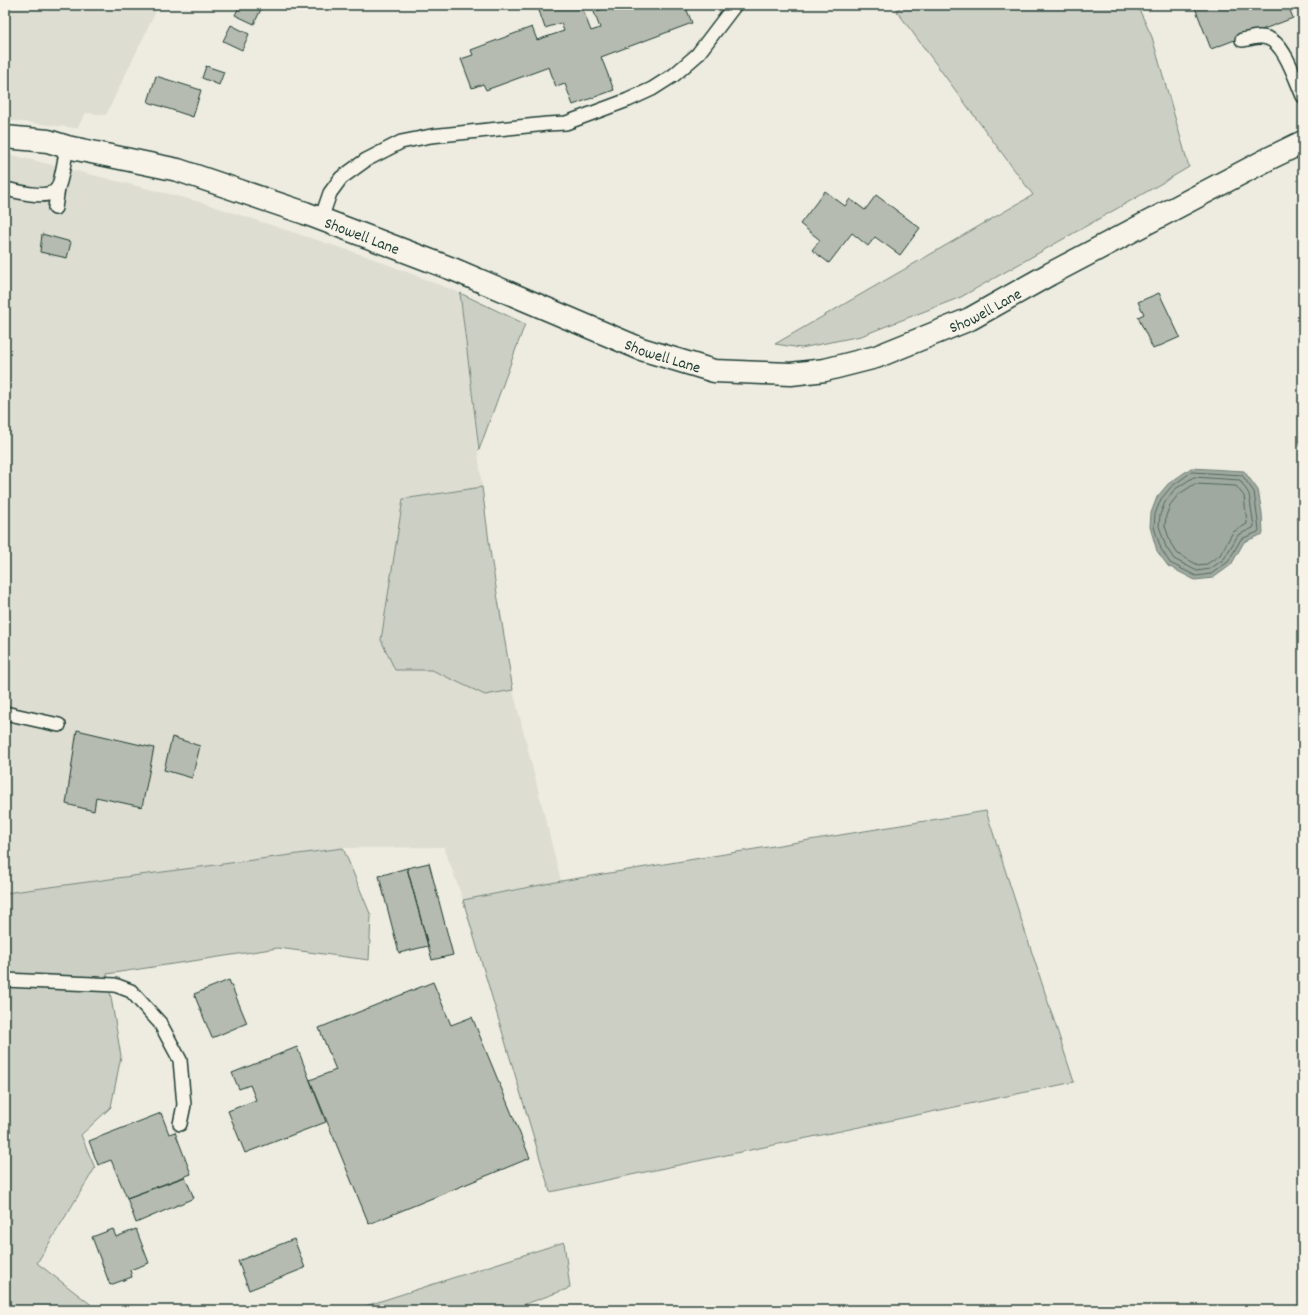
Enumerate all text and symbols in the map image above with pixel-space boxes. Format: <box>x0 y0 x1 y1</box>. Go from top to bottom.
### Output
street label: Showell Lane <box>321 212 402 262</box>
street label: Showell Lane <box>946 283 1026 340</box>
street label: Showell Lane <box>620 334 703 380</box>

